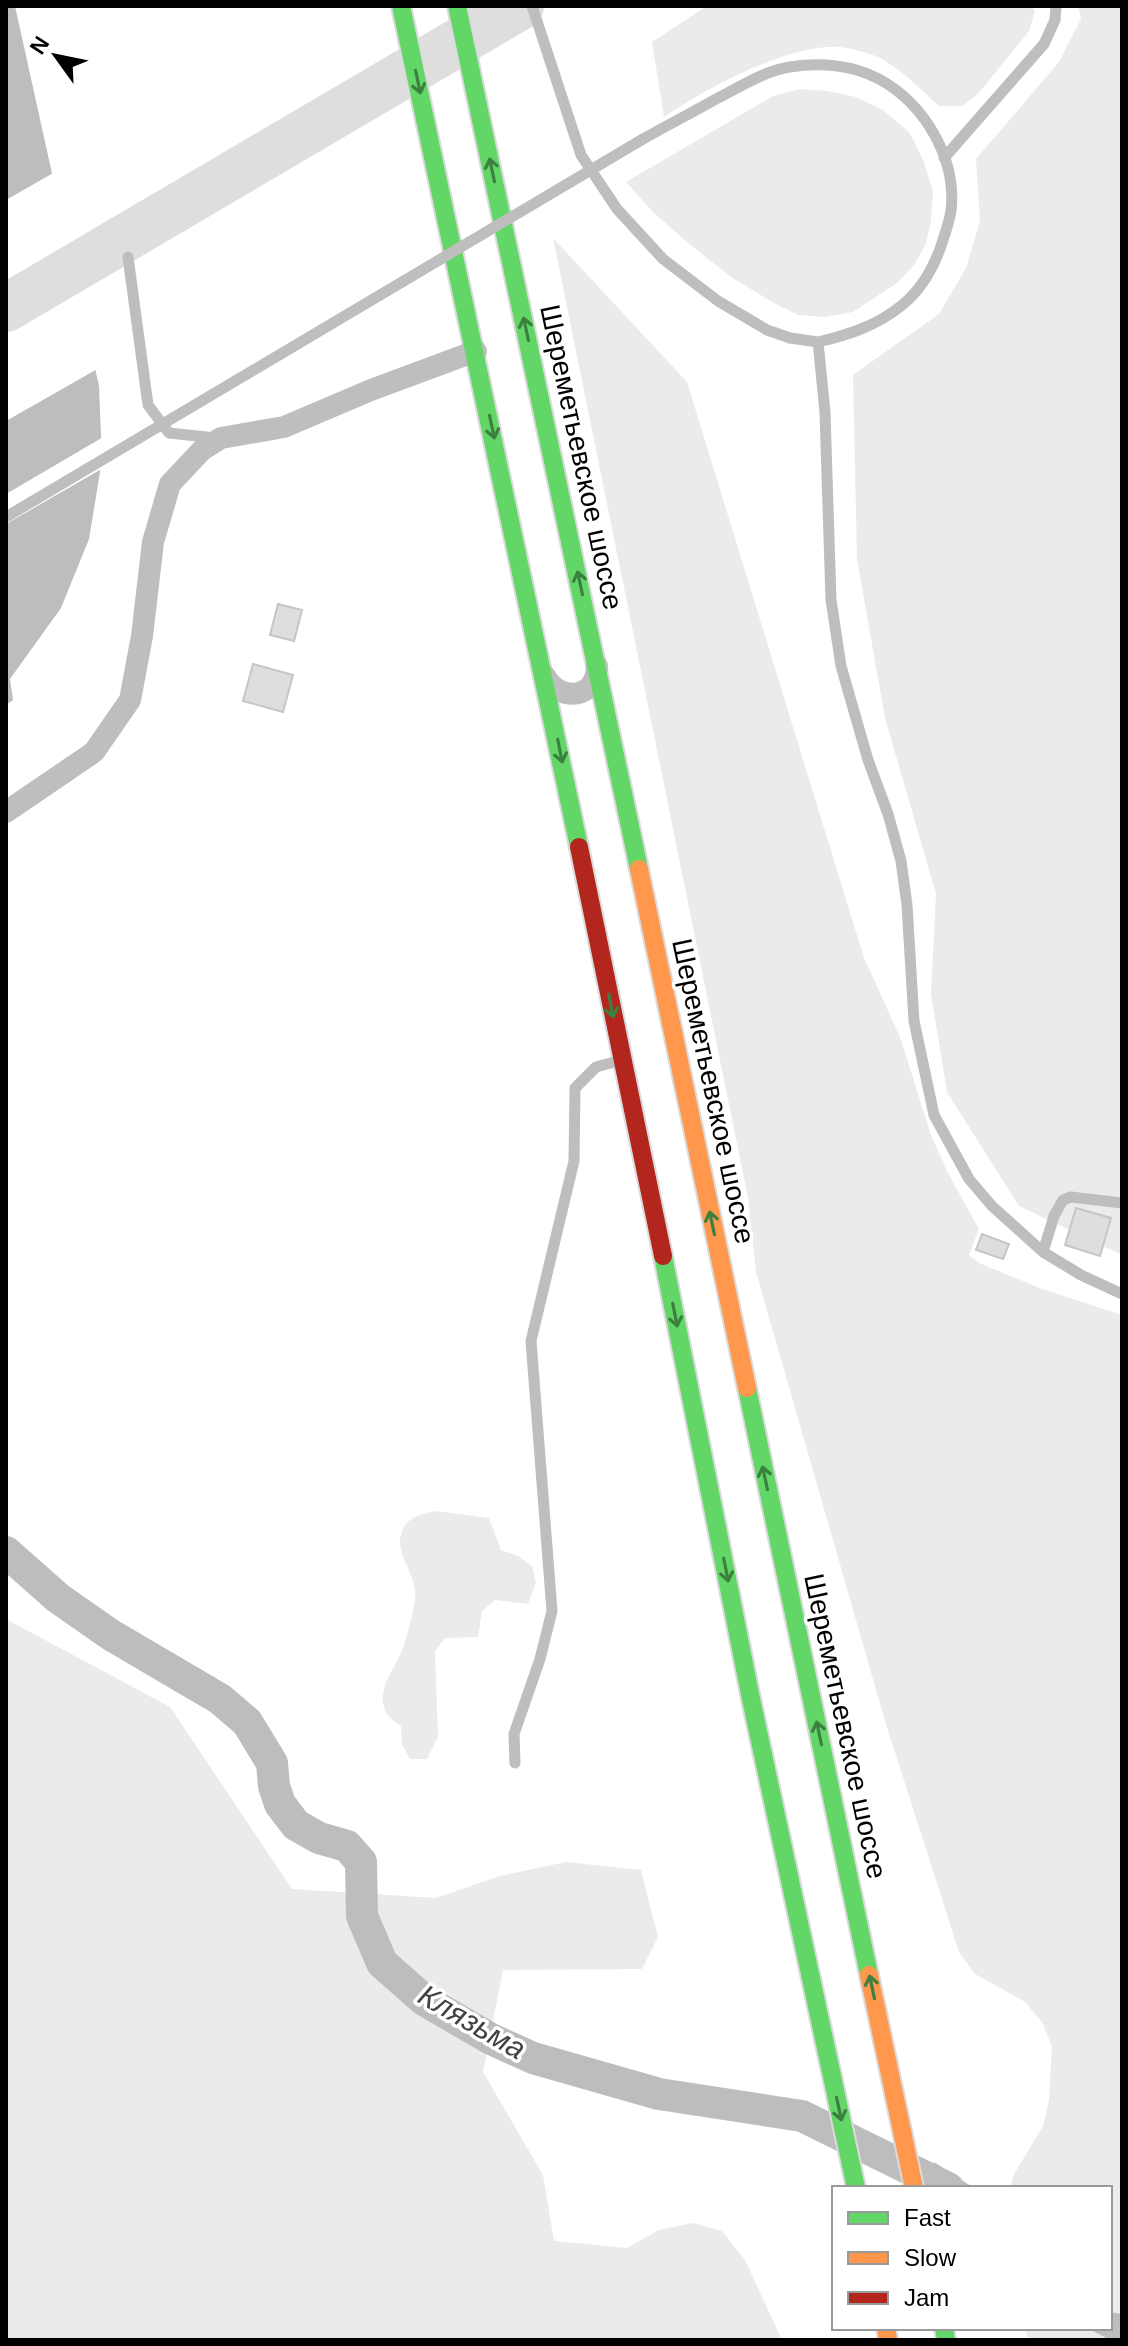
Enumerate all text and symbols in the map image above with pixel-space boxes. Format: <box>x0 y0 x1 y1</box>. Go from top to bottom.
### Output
north arrow <box>16 16 96 96</box>
text: N <box>25 32 54 59</box>
one-way arrow <box>411 69 426 94</box>
one-way arrow <box>484 157 499 183</box>
street label: Шереметьевское шоссе <box>534 302 629 612</box>
one-way arrow <box>518 316 533 342</box>
one-way arrow <box>485 414 500 440</box>
one-way arrow <box>572 571 587 596</box>
one-way arrow <box>553 738 568 763</box>
street label: Шереметьевское шоссе <box>666 936 761 1246</box>
one-way arrow <box>604 993 619 1018</box>
one-way arrow <box>704 1211 719 1237</box>
one-way arrow <box>669 1302 684 1328</box>
one-way arrow <box>757 1466 772 1491</box>
one-way arrow <box>719 1557 734 1583</box>
street label: Шереметьевское шоссе <box>798 1571 893 1881</box>
one-way arrow <box>810 1720 825 1746</box>
one-way arrow <box>864 1975 879 2000</box>
water label: Клязьма <box>413 1978 531 2065</box>
one-way arrow <box>832 2096 847 2122</box>
legend <box>832 2186 1112 2330</box>
text: Fast <box>904 2204 951 2231</box>
text: Slow <box>904 2244 957 2271</box>
text: Jam <box>904 2284 949 2311</box>

